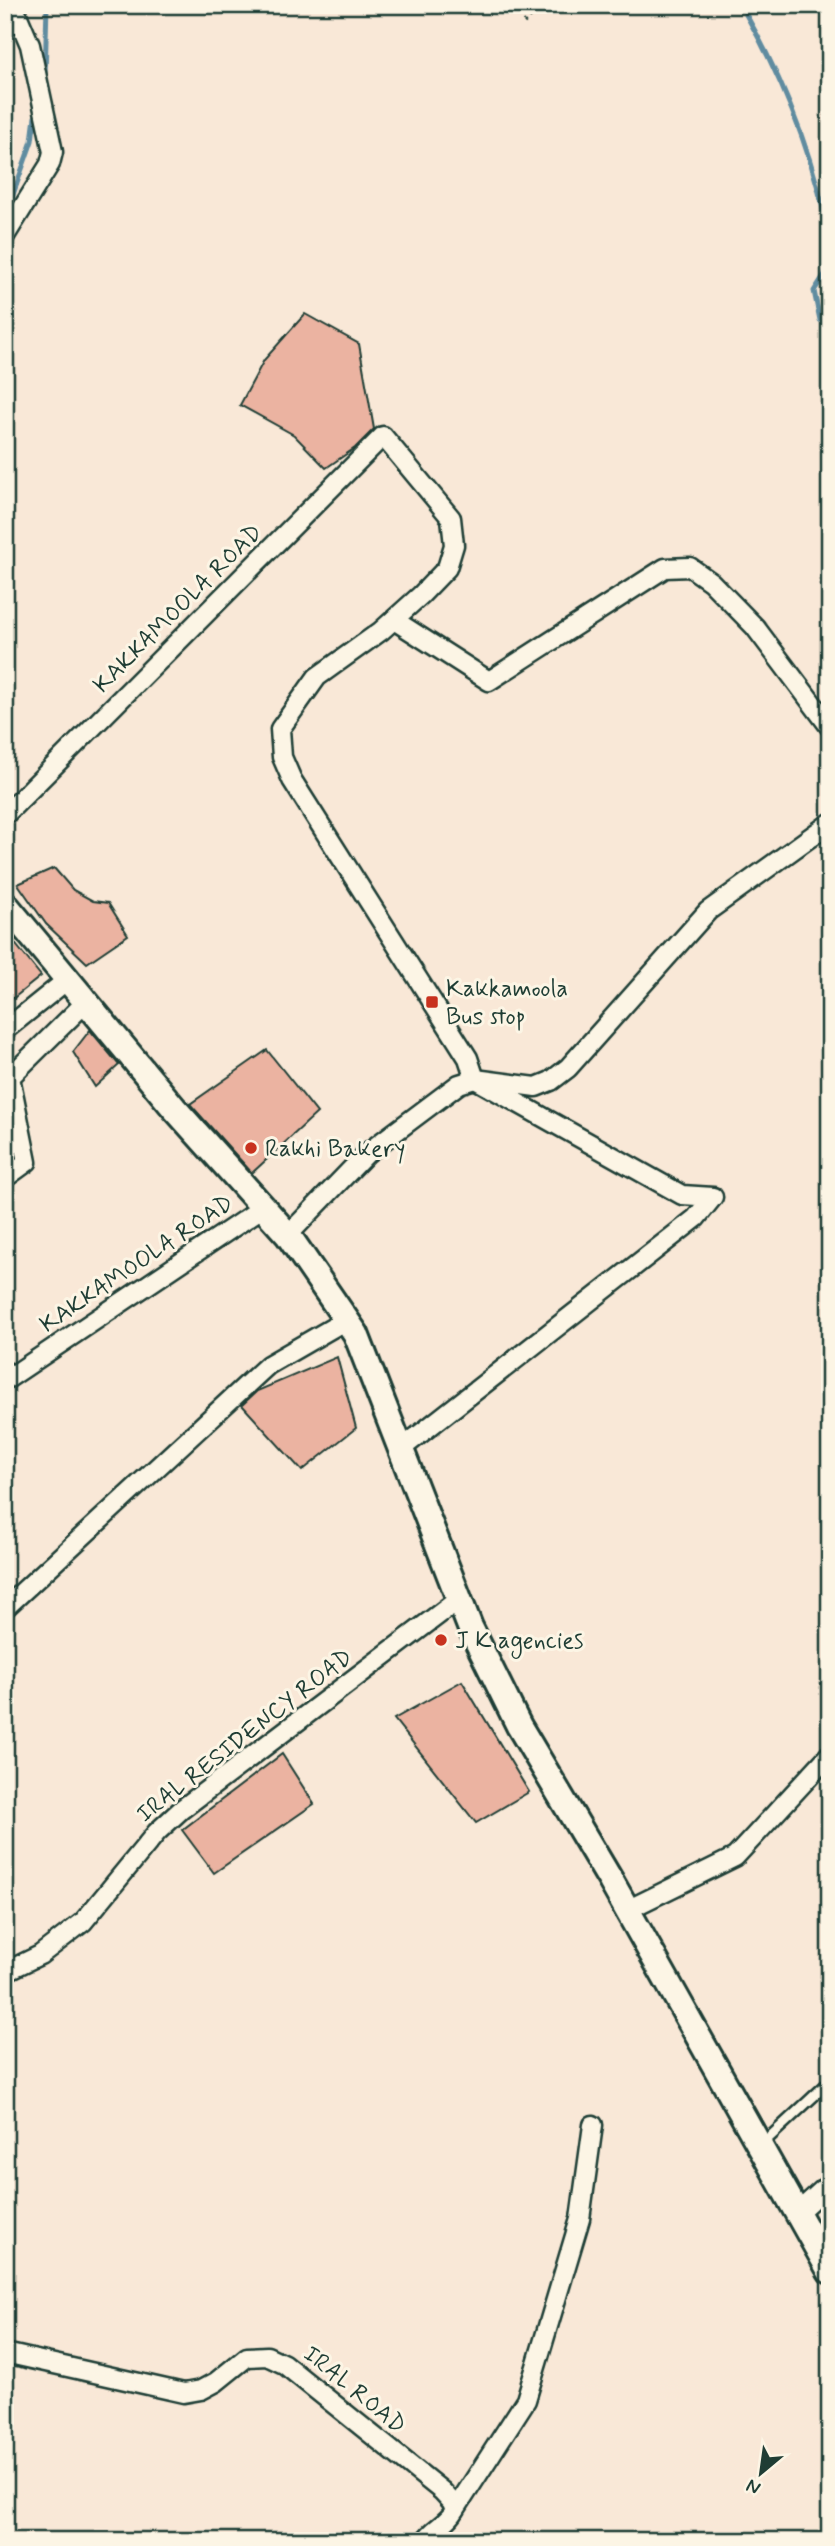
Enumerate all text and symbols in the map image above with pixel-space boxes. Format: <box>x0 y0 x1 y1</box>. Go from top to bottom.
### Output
street label: KAKKAMOOLA ROAD <box>87 518 269 700</box>
place label: Kakkamoola Bus stop <box>446 974 568 1033</box>
marker: Kakkamoola Bus stop <box>424 994 440 1010</box>
place label: Rakhi Bakery <box>265 1134 405 1165</box>
marker: Rakhi Bakery <box>243 1140 259 1156</box>
street label: KAKKAMOOLA ROAD <box>34 1188 240 1341</box>
place label: J K agencies <box>455 1626 584 1659</box>
marker: J K agencies <box>433 1632 449 1648</box>
street label: IRAL RESIDENCY ROAD <box>131 1642 359 1830</box>
street label: IRAL ROAD <box>296 2339 412 2441</box>
north arrow <box>726 2438 796 2508</box>
text: N <box>742 2473 765 2501</box>

